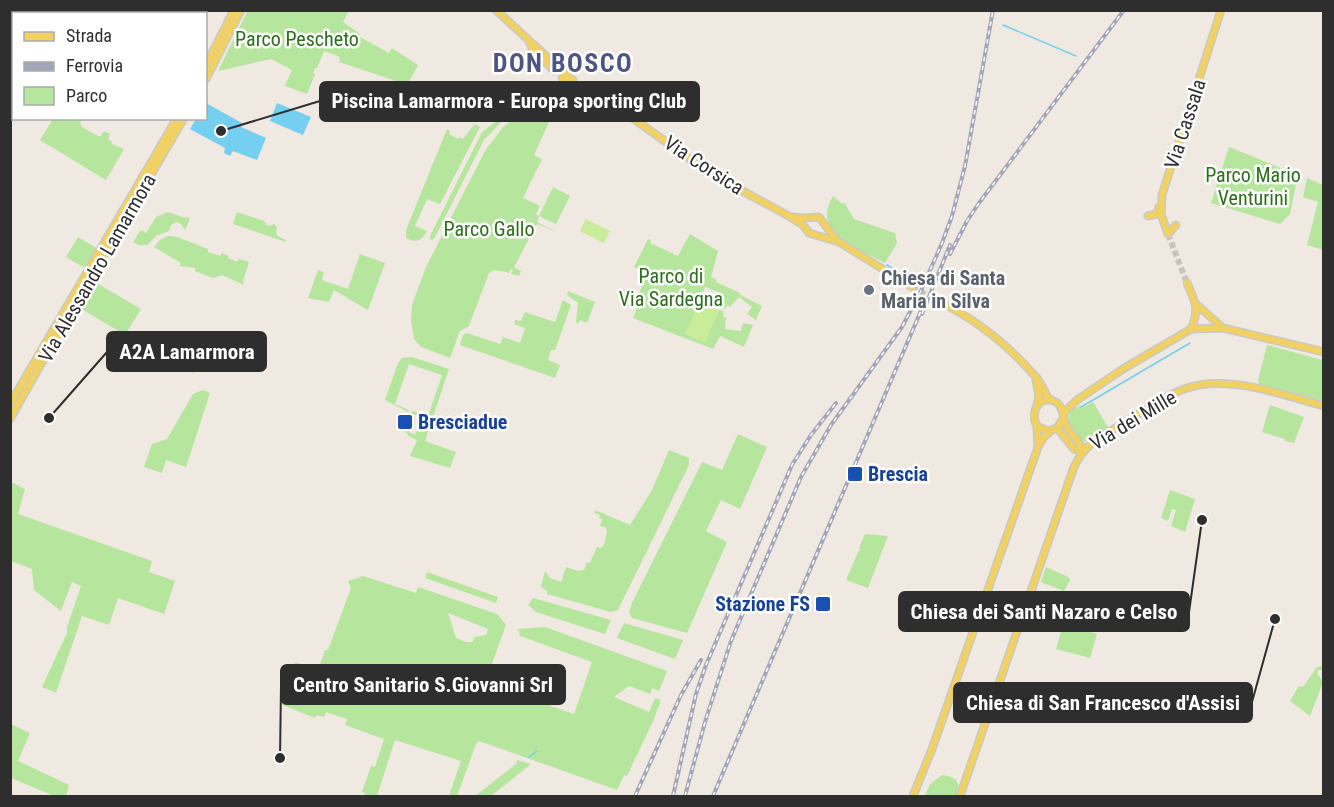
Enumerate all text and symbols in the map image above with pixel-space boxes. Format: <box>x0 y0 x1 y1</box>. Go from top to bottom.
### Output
legend <box>12 12 207 120</box>
text: Strada <box>66 25 112 46</box>
park label: Parco Pescheto <box>235 27 359 51</box>
district label: DON BOSCO <box>493 48 633 78</box>
text: Ferrovia <box>66 55 123 76</box>
street label: Via Cassala <box>1159 76 1211 172</box>
callout: Piscina Lamarmora - Europa sporting Club <box>320 82 699 121</box>
text: Parco <box>66 85 107 106</box>
text: Piscina Lamarmora - Europa sporting Club <box>332 89 686 113</box>
street label: Via Corsica <box>660 130 748 200</box>
park label: Parco Mario Venturini <box>1205 163 1301 210</box>
street label: Via Alessandro Lamarmora <box>33 169 161 367</box>
park label: Parco Gallo <box>444 217 534 241</box>
park label: Parco di Via Sardegna <box>619 264 723 311</box>
place label: Chiesa di Santa Maria in Silva <box>881 266 1005 313</box>
marker: Chiesa di Santa Maria in Silva <box>862 283 876 297</box>
callout: A2A Lamarmora <box>107 332 266 371</box>
text: A2A Lamarmora <box>119 340 255 364</box>
street label: Via dei Mille <box>1085 385 1181 455</box>
place label: Bresciadue <box>418 410 507 434</box>
marker: Bresciadue <box>396 413 414 431</box>
place label: Brescia <box>868 462 928 486</box>
marker: Brescia <box>846 465 864 483</box>
place label: Stazione FS <box>715 592 810 616</box>
callout: Chiesa dei Santi Nazaro e Celso <box>899 592 1189 631</box>
marker: Stazione FS <box>814 595 832 613</box>
text: Chiesa dei Santi Nazaro e Celso <box>911 600 1177 624</box>
callout: Centro Sanitario S.Giovanni Srl <box>281 665 565 704</box>
text: Centro Sanitario S.Giovanni Srl <box>293 673 553 697</box>
callout: Chiesa di San Francesco d'Assisi <box>954 683 1252 722</box>
text: Chiesa di San Francesco d'Assisi <box>966 691 1240 715</box>

